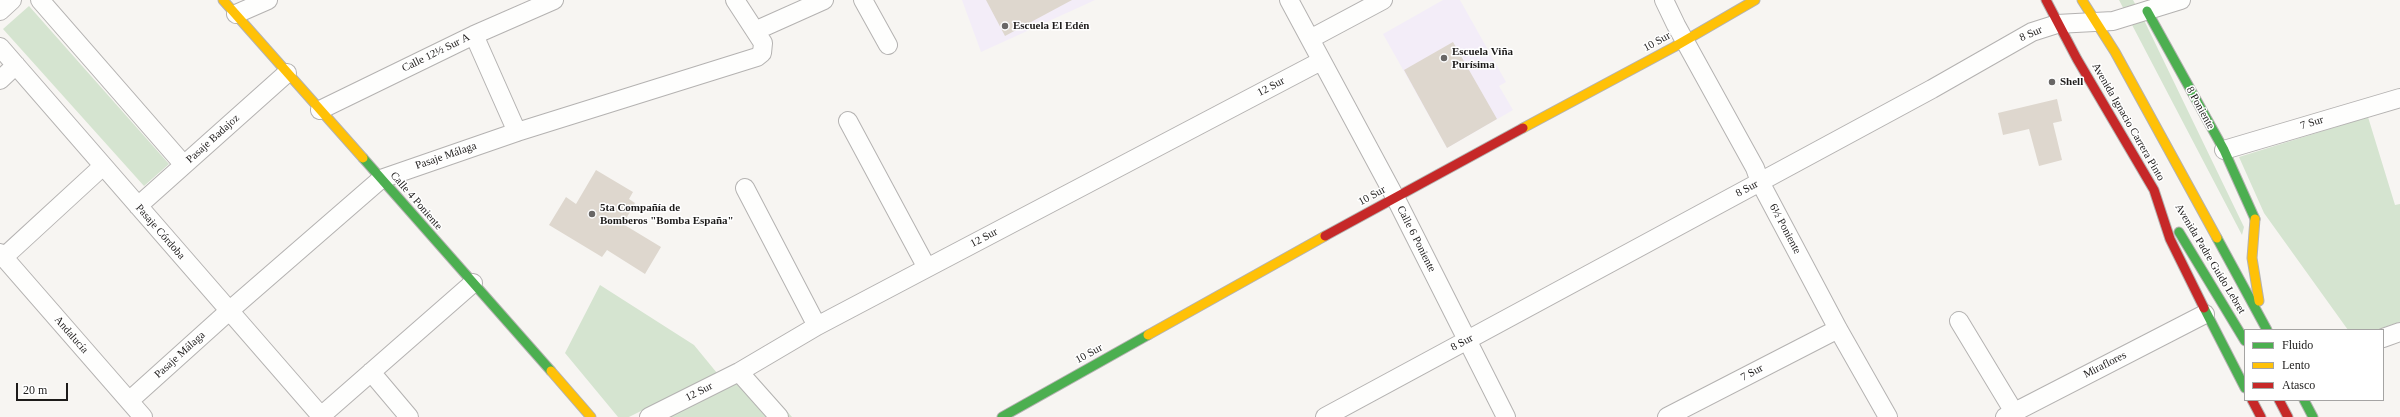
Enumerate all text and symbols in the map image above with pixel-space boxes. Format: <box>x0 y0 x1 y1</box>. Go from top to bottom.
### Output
place label: Escuela El Edén <box>1013 19 1089 33</box>
marker: Escuela El Edén <box>1000 21 1010 31</box>
street label: 8 Sur <box>2018 23 2044 45</box>
street label: 10 Sur <box>1641 29 1673 55</box>
street label: Calle 12½ Sur A <box>400 31 472 75</box>
place label: Escuela Viña Purísima <box>1452 45 1513 71</box>
marker: Escuela Viña Purísima <box>1439 53 1449 63</box>
street label: Avenida Ignacio Carrera Pinto <box>2089 61 2167 183</box>
street label: 12 Sur <box>1255 74 1287 100</box>
place label: Shell <box>2060 75 2083 89</box>
marker: Shell <box>2047 77 2057 87</box>
street label: 8 Poniente <box>2183 84 2217 132</box>
street label: Pasaje Badajoz <box>184 112 242 166</box>
street label: 7 Sur <box>2299 113 2325 133</box>
street label: Pasaje Málaga <box>414 139 478 173</box>
street label: Calle 4 Poniente <box>387 169 445 233</box>
street label: 8 Sur <box>1734 178 1760 200</box>
street label: 10 Sur <box>1356 183 1388 209</box>
place label: 5ta Compañía de Bomberos "Bomba España" <box>600 201 734 227</box>
street label: Pasaje Córdoba <box>132 202 188 262</box>
street label: 6½ Poniente <box>1766 202 1804 256</box>
street label: Avenida Padre Guido Lebret <box>2172 202 2248 316</box>
street label: Calle 6 Poniente <box>1394 204 1438 274</box>
marker: 5ta Compañía de Bomberos "Bomba España" <box>587 209 597 219</box>
street label: 12 Sur <box>968 225 1000 251</box>
street label: Andalucía <box>51 314 91 356</box>
street label: Pasaje Málaga <box>152 329 208 381</box>
legend <box>2244 329 2384 401</box>
street label: 8 Sur <box>1449 332 1475 354</box>
text: Fluido <box>2282 338 2313 352</box>
street label: 10 Sur <box>1073 341 1105 367</box>
street label: Miraflores <box>2081 349 2129 381</box>
text: Lento <box>2282 358 2310 372</box>
street label: 7 Sur <box>1739 362 1765 384</box>
scale bar <box>18 375 70 401</box>
text: Atasco <box>2282 378 2315 392</box>
street label: 12 Sur <box>683 380 715 404</box>
text: 20 m <box>23 383 47 397</box>

